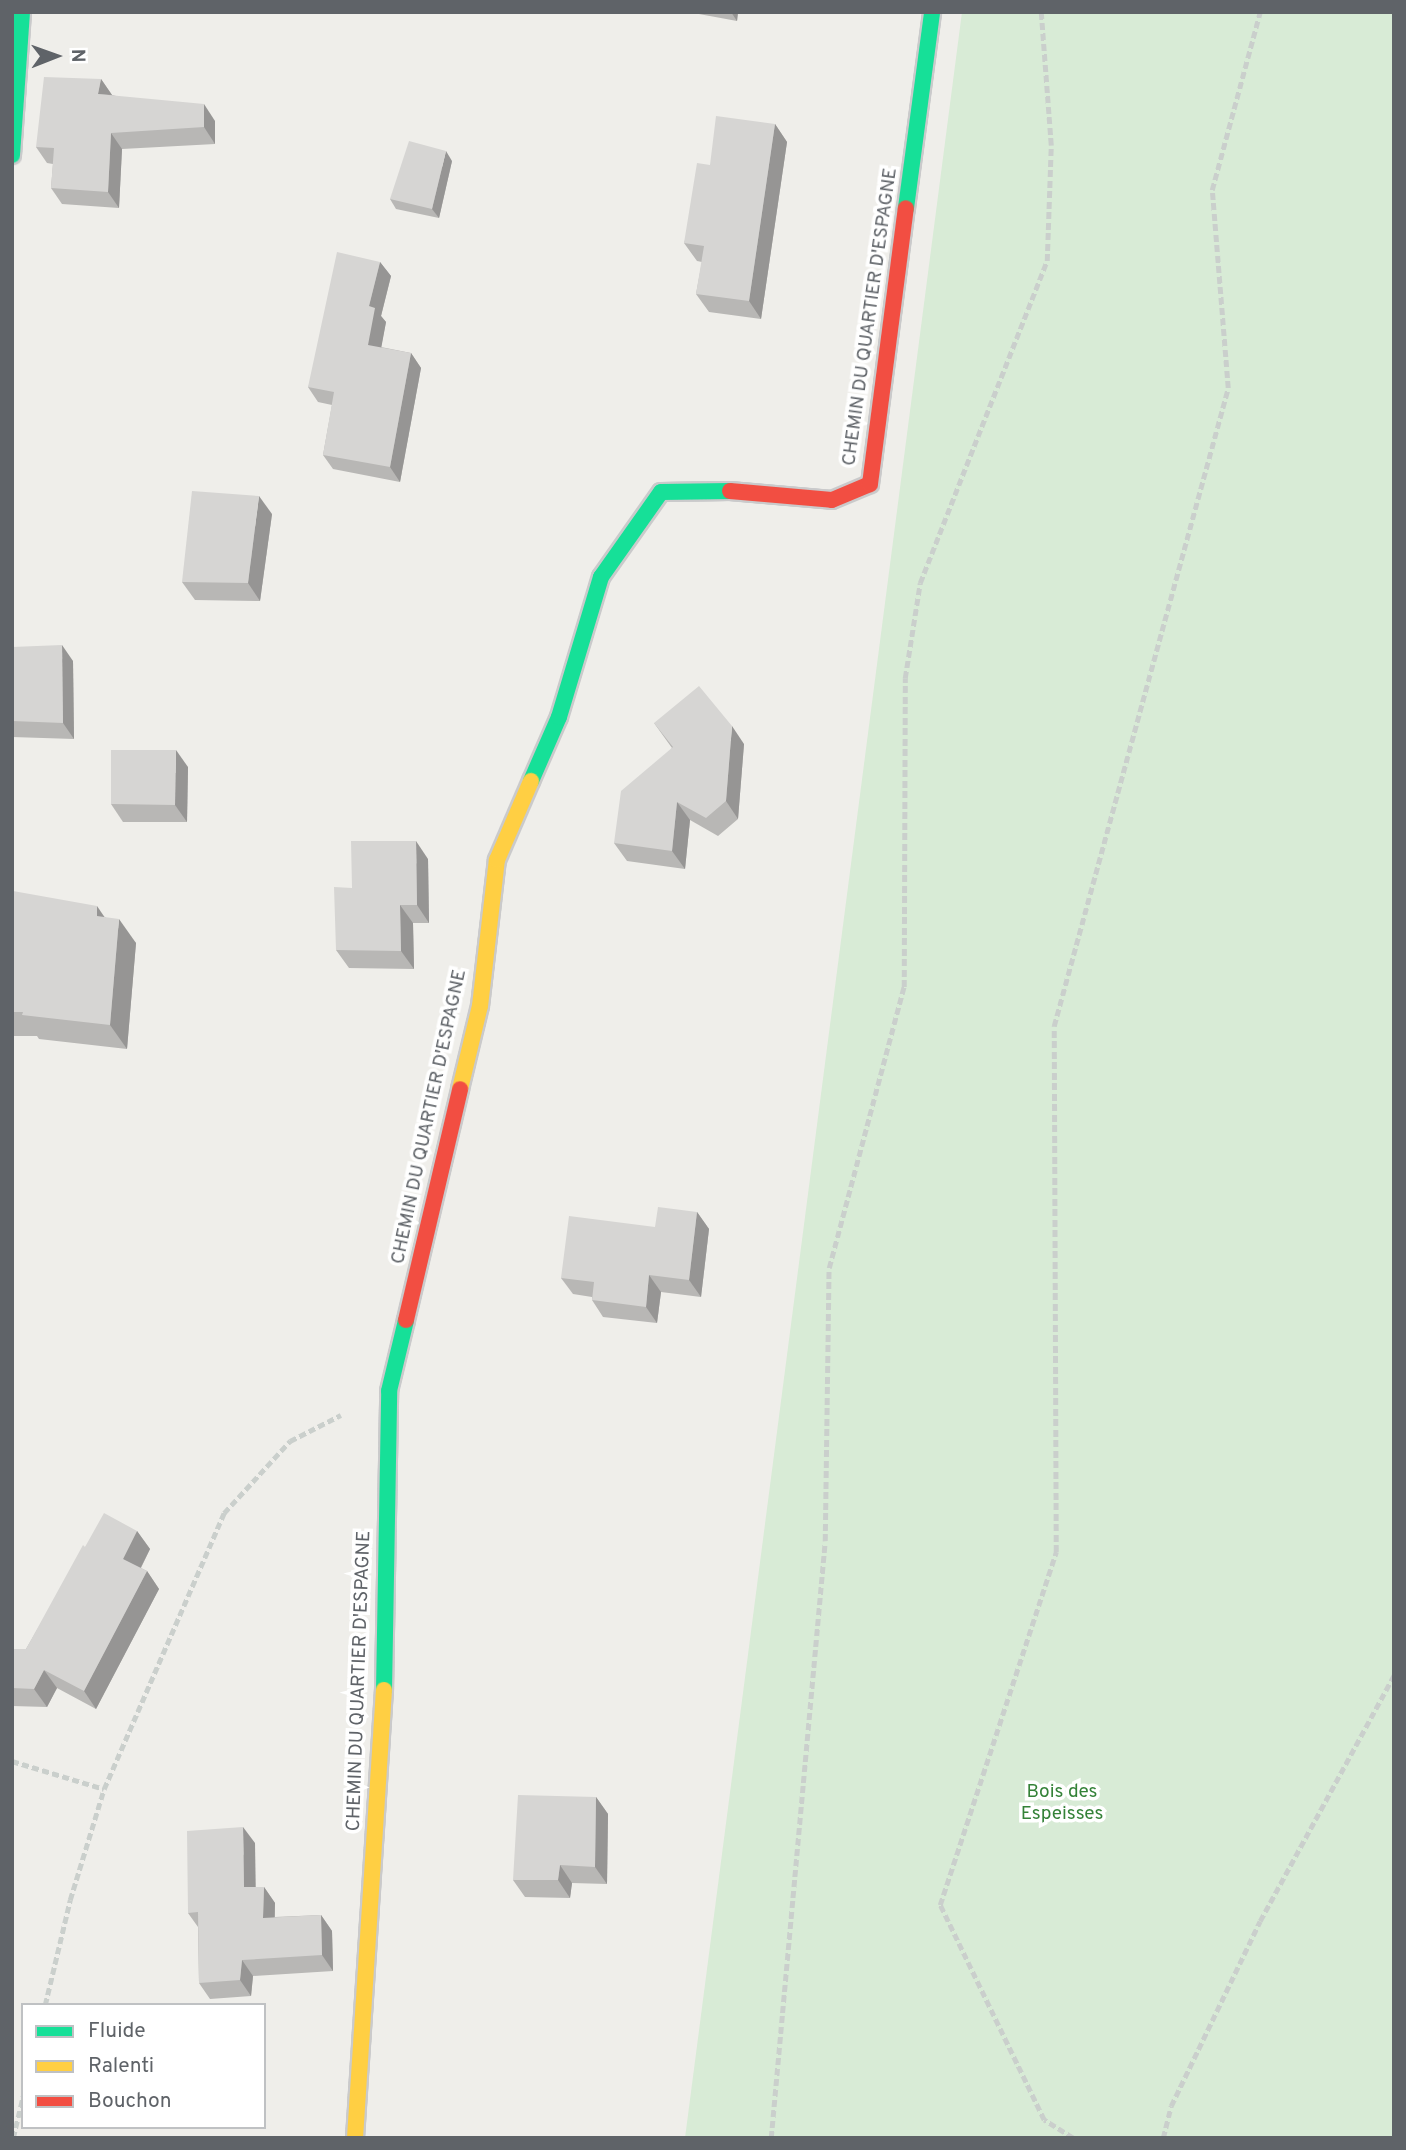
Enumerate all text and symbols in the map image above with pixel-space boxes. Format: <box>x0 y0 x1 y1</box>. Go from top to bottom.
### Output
north arrow <box>21 21 91 91</box>
text: N <box>65 49 89 63</box>
street label: CHEMIN DU QUARTIER D'ESPAGNE <box>839 167 903 467</box>
street label: CHEMIN DU QUARTIER D'ESPAGNE <box>388 968 472 1266</box>
street label: CHEMIN DU QUARTIER D'ESPAGNE <box>343 1530 377 1832</box>
park label: Bois des Espeisses <box>1021 1782 1103 1826</box>
legend <box>21 2003 266 2129</box>
text: Fluide <box>88 2018 146 2045</box>
text: Ralenti <box>88 2053 154 2080</box>
text: Bouchon <box>88 2088 171 2115</box>

